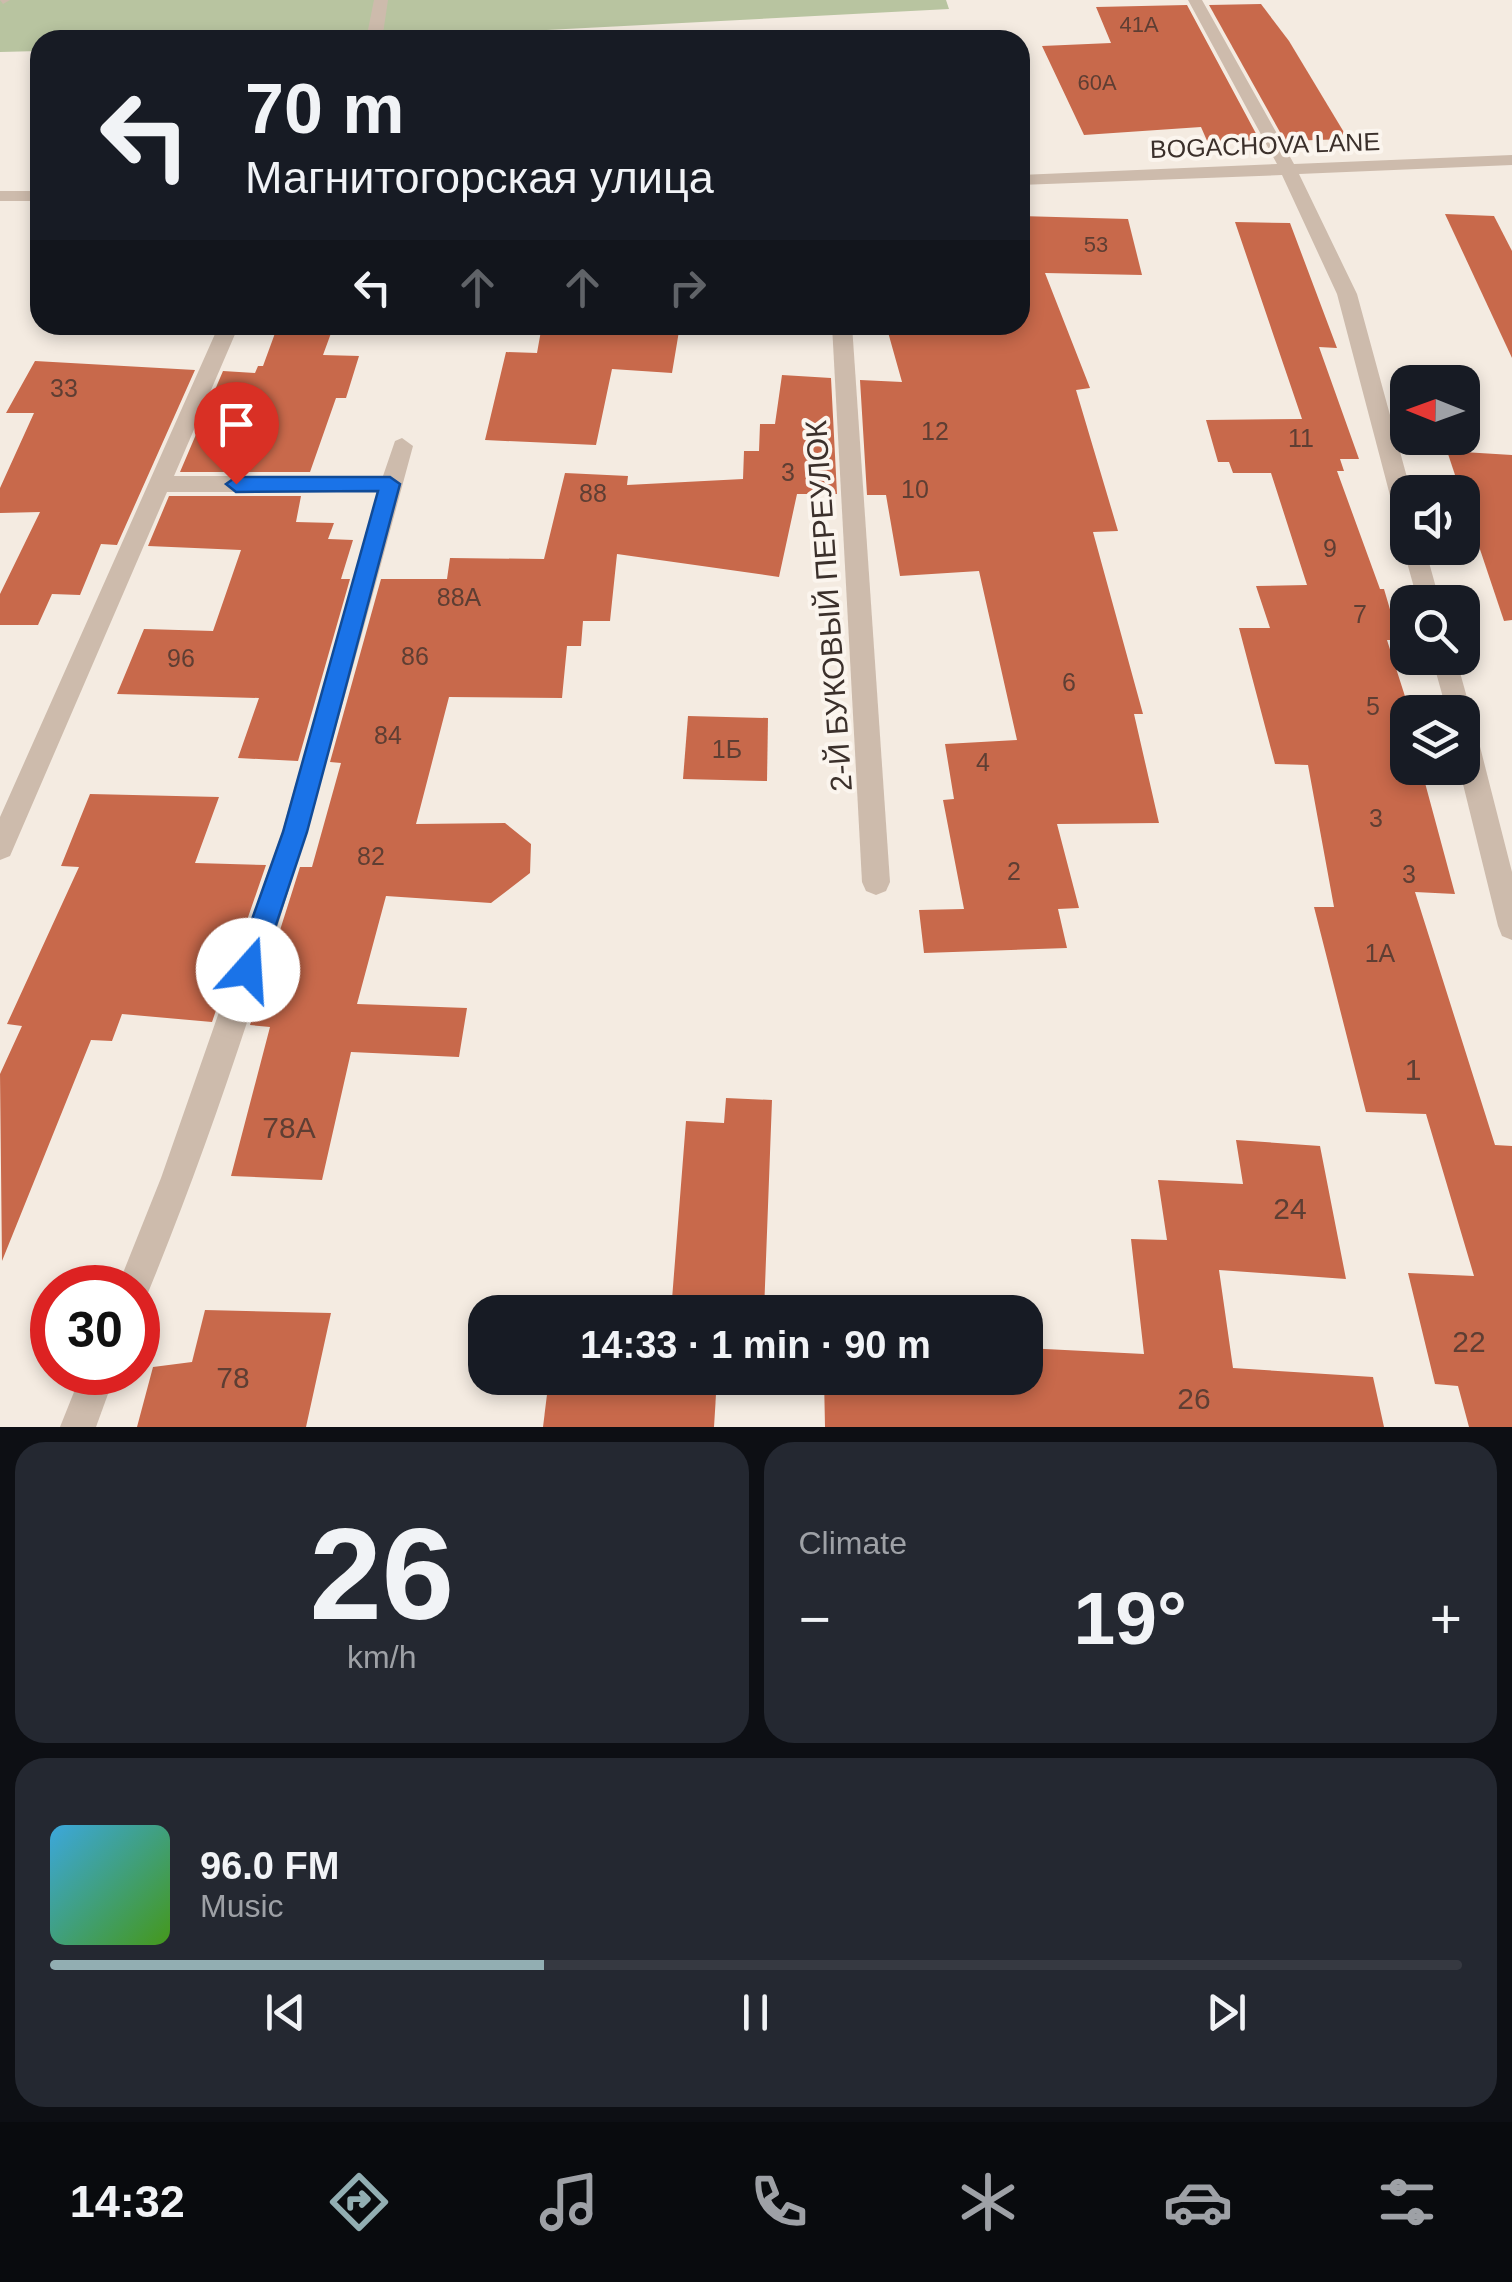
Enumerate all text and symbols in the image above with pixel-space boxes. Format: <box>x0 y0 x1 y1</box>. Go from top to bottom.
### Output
house number: 41А <box>1119 12 1159 37</box>
icon: left <box>80 70 210 200</box>
text: 70 m <box>245 70 405 148</box>
house number: 60А <box>1077 70 1117 95</box>
street label: BOGACHOVA LANE <box>1149 127 1381 163</box>
text: Магнитогорская улица <box>245 152 714 203</box>
house number: 53 <box>1084 232 1108 257</box>
icon: left <box>345 260 400 315</box>
icon: ahead <box>450 260 505 315</box>
icon: ahead <box>555 260 610 315</box>
icon: right <box>660 260 715 315</box>
north arrow <box>1390 365 1480 455</box>
map controls <box>1390 365 1480 785</box>
house number: 33 <box>50 374 78 402</box>
pin <box>194 382 279 485</box>
icon: arrive <box>209 397 264 452</box>
house number: 12 <box>921 417 949 445</box>
street label: 2-Й БУКОВЫЙ ПЕРЕУЛОК <box>799 419 858 793</box>
house number: 11 <box>1288 424 1314 452</box>
house number: 3 <box>781 458 795 486</box>
house number: 10 <box>901 475 929 503</box>
button: sound <box>1390 475 1480 565</box>
house number: 88 <box>579 479 607 507</box>
house number: 9 <box>1323 534 1337 562</box>
house number: 88А <box>437 583 482 611</box>
button: search <box>1390 585 1480 675</box>
house number: 7 <box>1353 600 1367 628</box>
house number: 86 <box>401 642 429 670</box>
house number: 96 <box>167 644 195 672</box>
house number: 6 <box>1062 668 1076 696</box>
house number: 5 <box>1366 692 1380 720</box>
button: layers <box>1390 695 1480 785</box>
house number: 84 <box>374 721 402 749</box>
house number: 1Б <box>712 735 742 763</box>
house number: 4 <box>976 748 990 776</box>
house number: 3 <box>1369 804 1383 832</box>
house number: 82 <box>357 842 385 870</box>
house number: 2 <box>1007 857 1021 885</box>
house number: 3 <box>1402 860 1416 888</box>
position arrow <box>196 918 300 1022</box>
house number: 1А <box>1365 939 1396 967</box>
house number: 1 <box>1405 1053 1421 1086</box>
house number: 78А <box>262 1111 316 1144</box>
house number: 24 <box>1273 1192 1307 1225</box>
speed limit sign: 30 <box>30 1265 160 1395</box>
text: 14:33 · 1 min · 90 m <box>580 1324 931 1366</box>
house number: 22 <box>1452 1325 1486 1358</box>
house number: 78 <box>216 1361 250 1394</box>
house number: 26 <box>1177 1382 1211 1415</box>
text: 26 <box>309 1501 454 1647</box>
text: Climate <box>799 1525 907 1561</box>
text: 19° <box>1074 1576 1187 1660</box>
text: − <box>799 1588 831 1650</box>
text: + <box>1430 1588 1462 1650</box>
text: km/h <box>347 1639 416 1675</box>
text: 96.0 FM <box>200 1845 339 1887</box>
text: Music <box>200 1888 284 1924</box>
icon: previous <box>258 1985 313 2040</box>
icon: pause <box>728 1985 783 2040</box>
icon: next <box>1199 1985 1254 2040</box>
icon: directions <box>324 2167 394 2237</box>
icon: music <box>534 2167 604 2237</box>
icon: phone <box>744 2167 814 2237</box>
icon: climate <box>953 2167 1023 2237</box>
icon: car <box>1163 2167 1233 2237</box>
icon: filters <box>1372 2167 1442 2237</box>
text: 14:32 <box>70 2176 185 2227</box>

